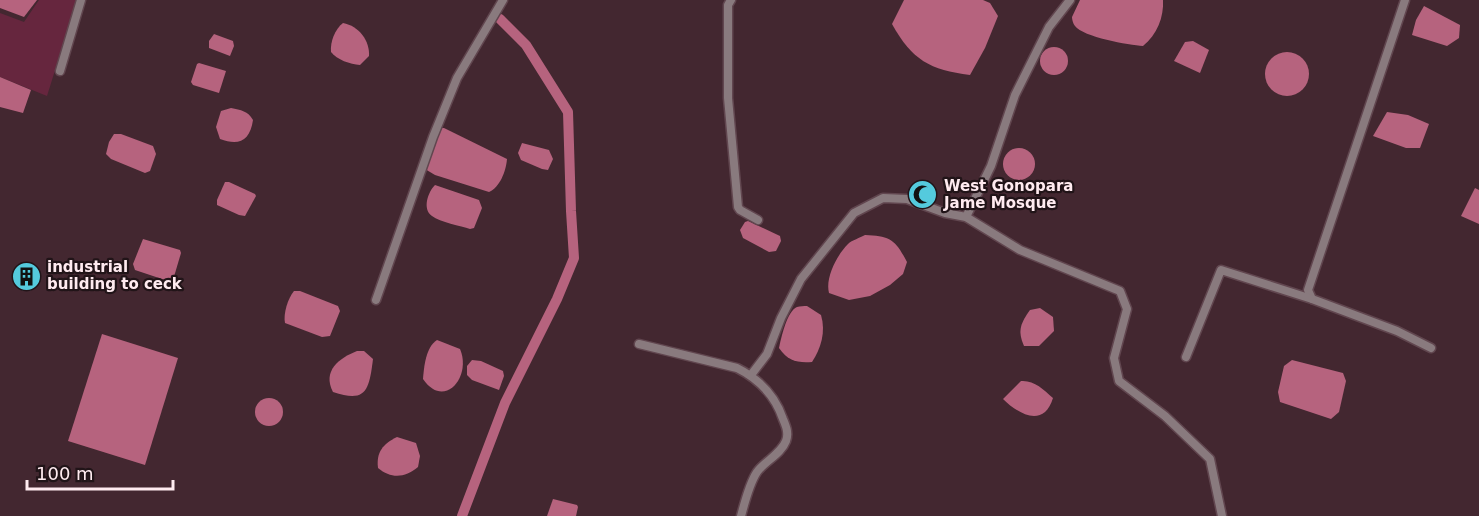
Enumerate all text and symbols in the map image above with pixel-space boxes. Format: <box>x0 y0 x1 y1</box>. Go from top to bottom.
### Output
place label: West Gonopara Jame Mosque <box>943 177 1074 212</box>
mosque icon: West Gonopara Jame Mosque <box>907 179 939 211</box>
place label: industrial building to ceck <box>47 258 183 293</box>
building icon: industrial building to ceck <box>10 260 42 292</box>
scale bar <box>27 453 172 491</box>
text: 100 m <box>36 463 94 484</box>

